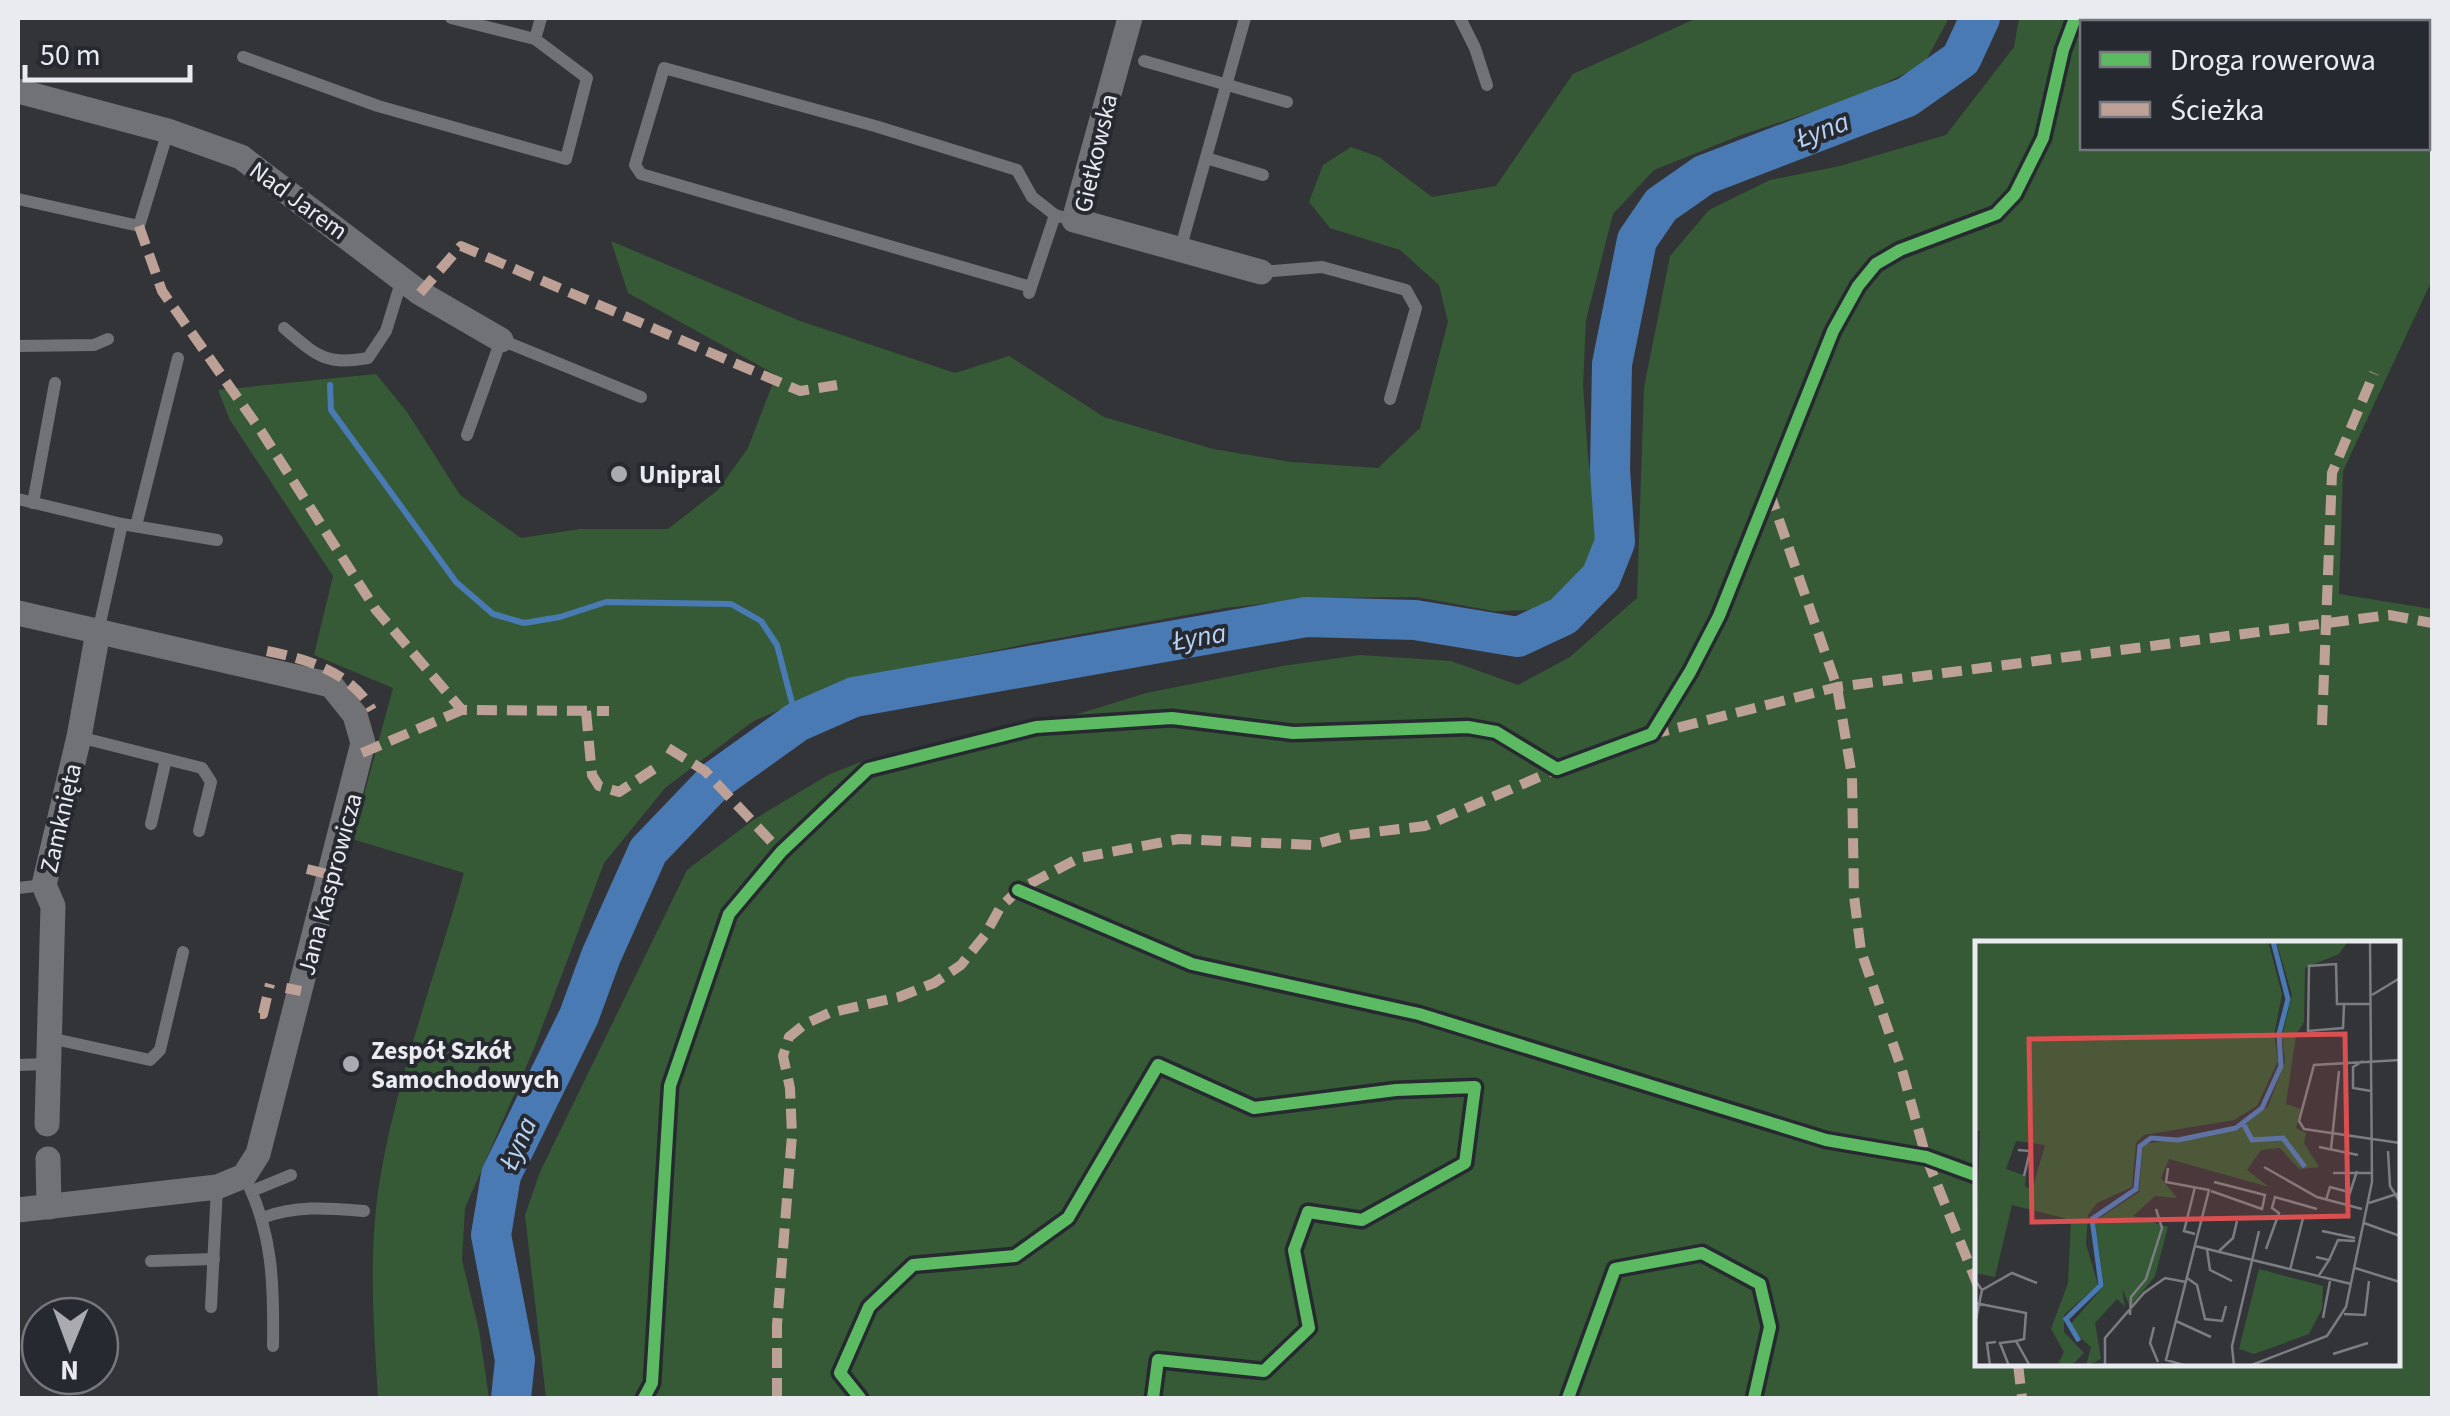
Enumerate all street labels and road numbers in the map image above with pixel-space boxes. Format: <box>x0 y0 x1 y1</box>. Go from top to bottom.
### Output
street label: Gietkowska <box>1065 90 1127 216</box>
street label: Nad Jarem <box>242 153 355 249</box>
street label: Zamknięta <box>31 760 91 876</box>
street label: Jana Kasprowicza <box>288 789 372 979</box>

